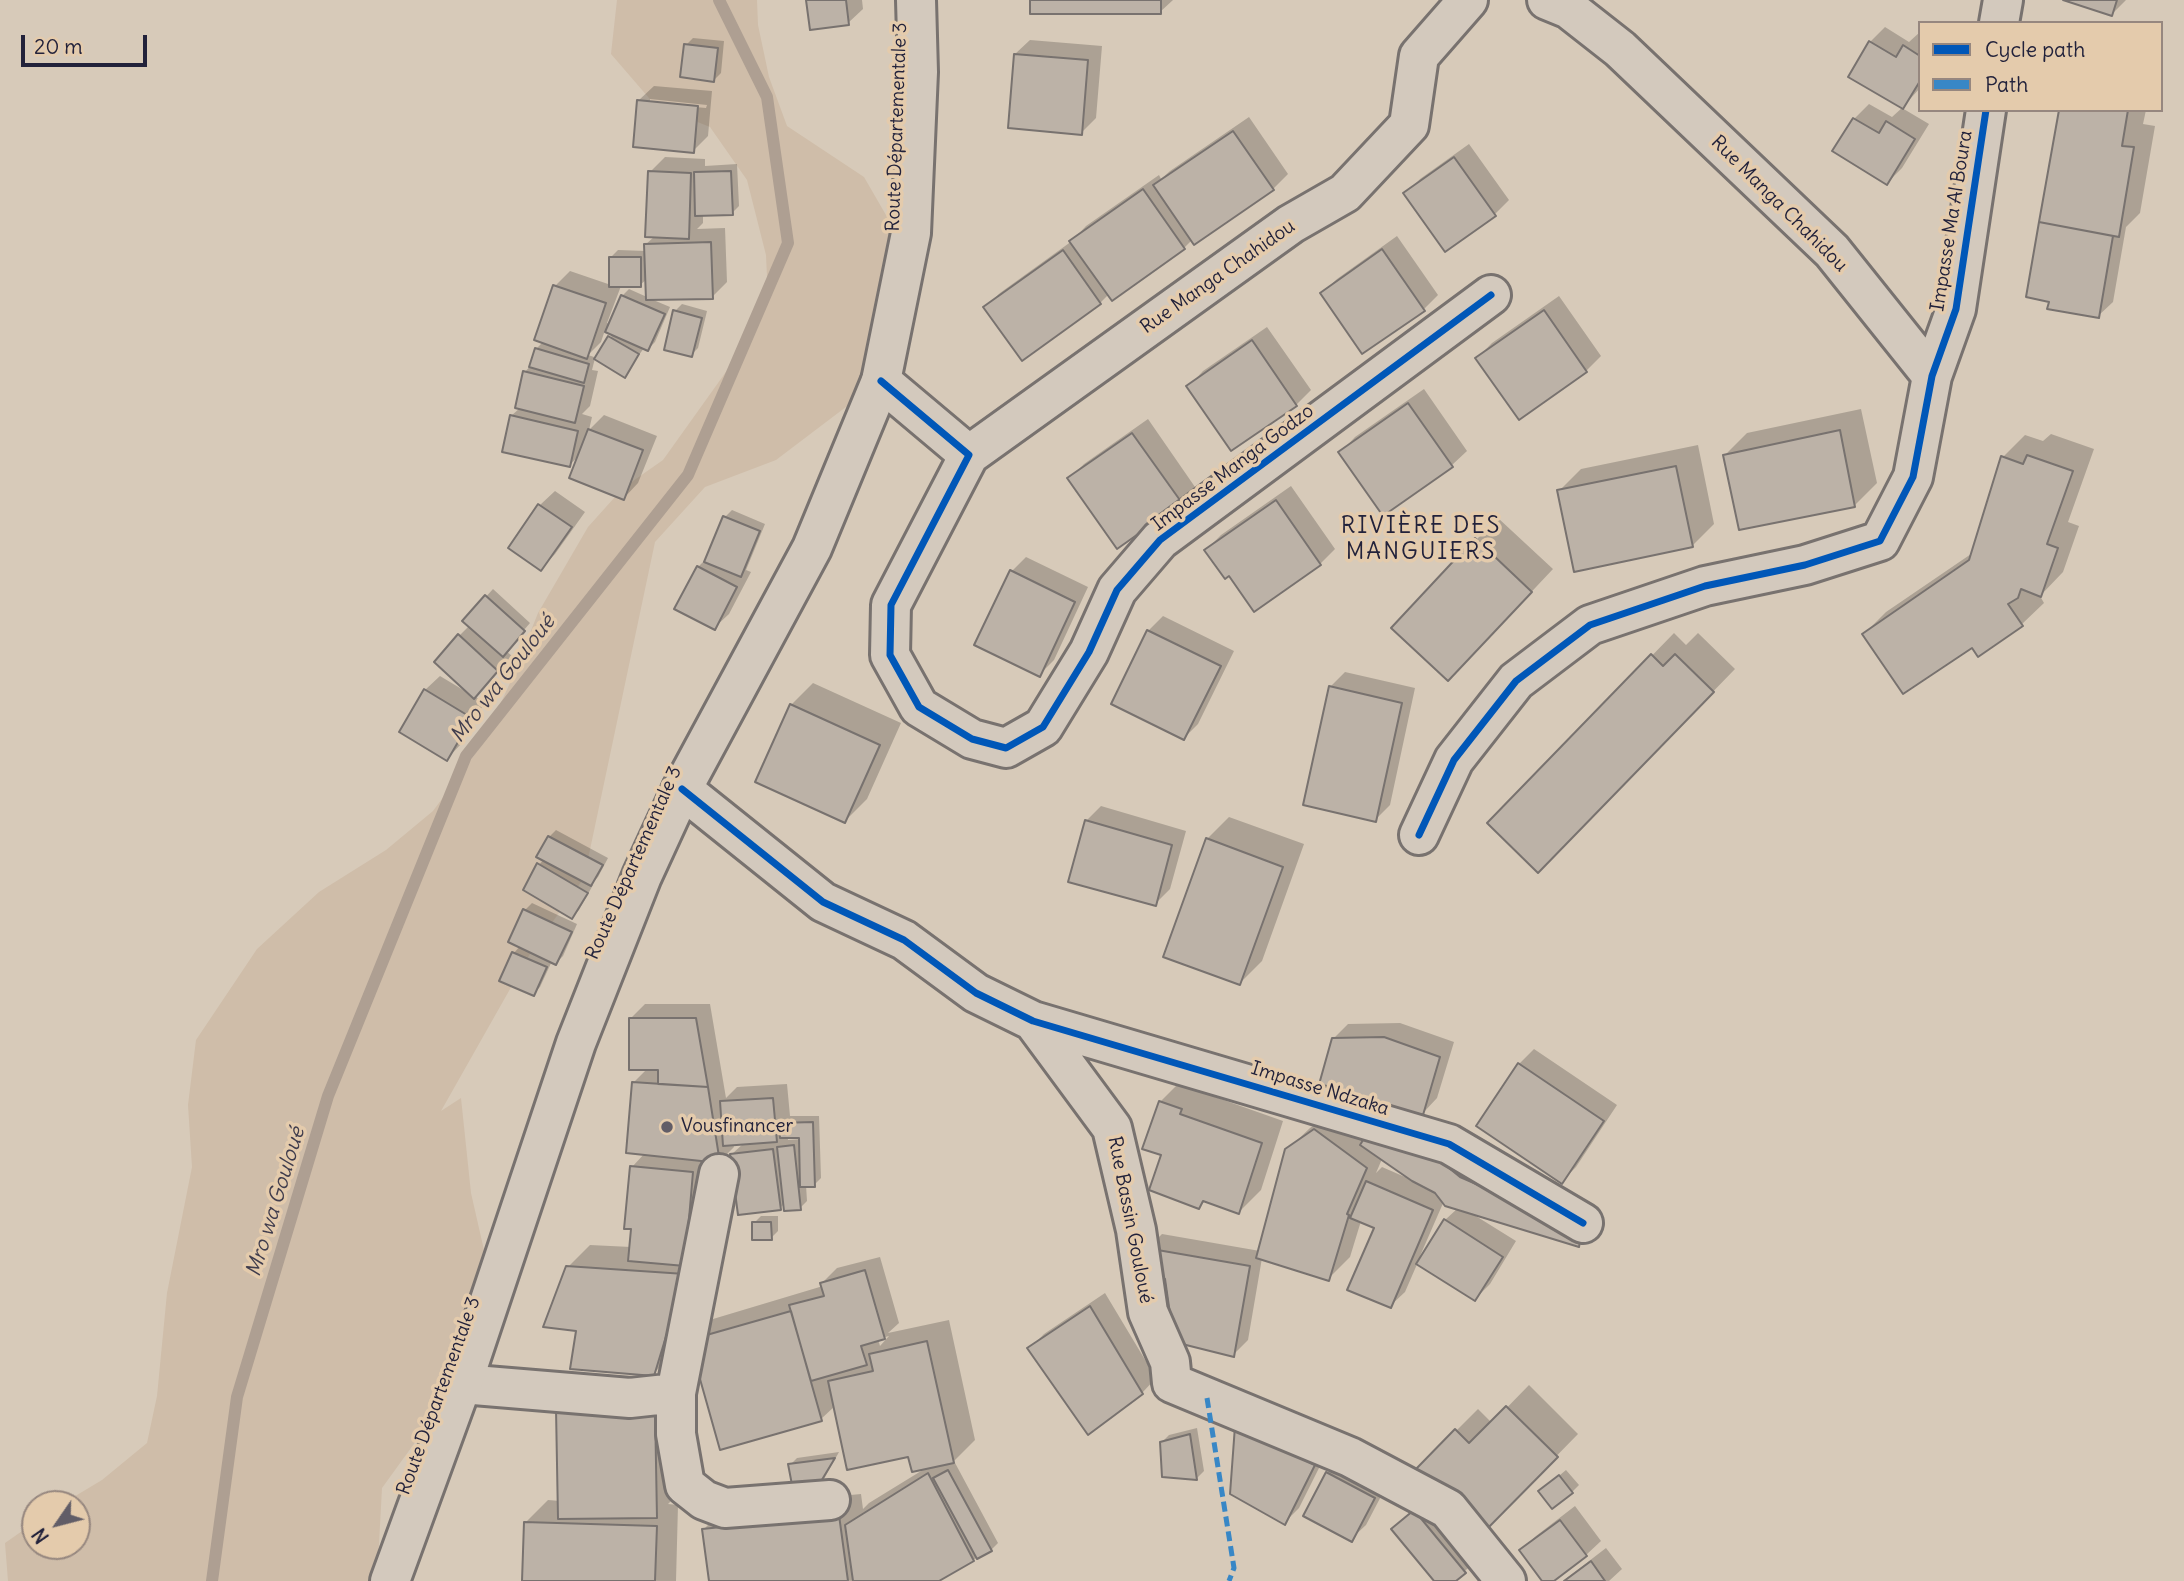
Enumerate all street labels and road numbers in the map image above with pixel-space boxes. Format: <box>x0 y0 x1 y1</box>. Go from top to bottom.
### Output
street label: Route Départementale 3 <box>882 22 912 232</box>
street label: Impasse Ma Al Boura <box>1926 129 1978 313</box>
street label: Rue Manga Chahidou <box>1706 131 1852 277</box>
street label: Rue Manga Chahidou <box>1136 215 1300 339</box>
street label: Impasse Manga Godzo <box>1148 400 1318 536</box>
street label: Route Départementale 3 <box>581 763 687 963</box>
street label: Impasse Ndzaka <box>1248 1057 1392 1121</box>
street label: Rue Bassin Gouloué <box>1103 1135 1157 1305</box>
street label: Route Départementale 3 <box>393 1294 485 1498</box>

